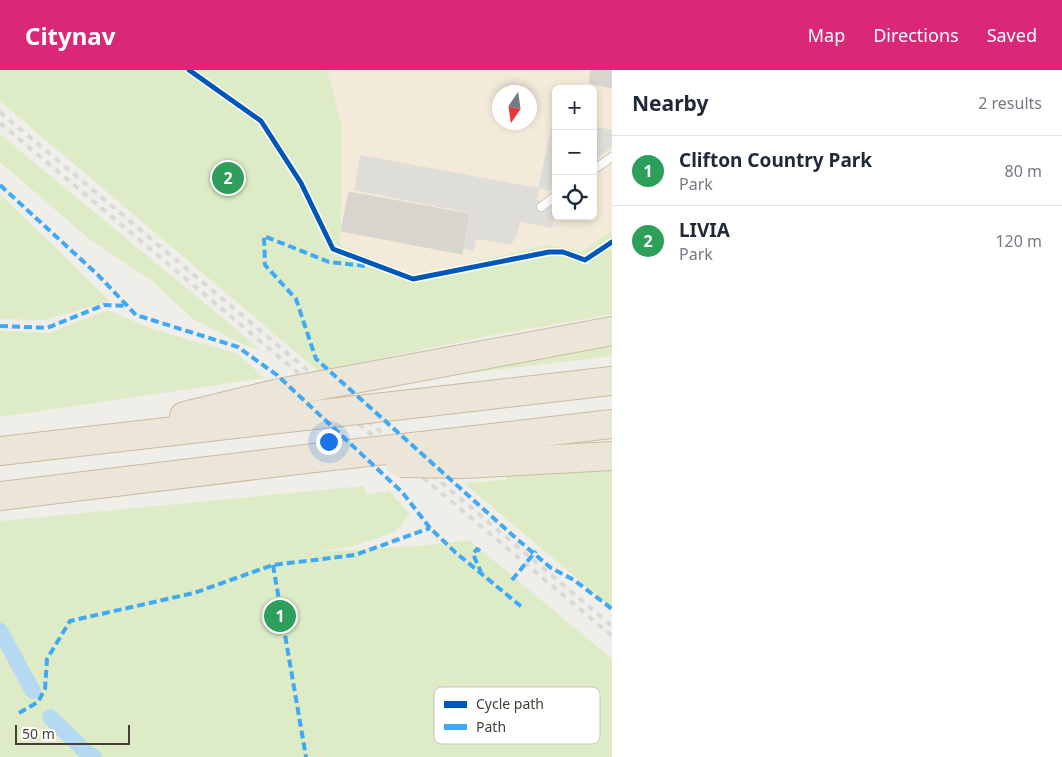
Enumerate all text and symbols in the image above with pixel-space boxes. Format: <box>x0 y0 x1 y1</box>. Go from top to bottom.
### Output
text: Citynav <box>25 19 115 52</box>
text: Map <box>808 23 845 47</box>
text: Directions <box>873 23 959 47</box>
text: Saved <box>987 23 1037 47</box>
north arrow <box>492 85 537 130</box>
map controls <box>552 85 597 220</box>
button: + <box>552 85 597 130</box>
text: Nearby <box>632 89 708 117</box>
text: 2 results <box>978 92 1042 114</box>
button: − <box>552 130 597 175</box>
text: Clifton Country Park <box>679 147 872 173</box>
pin: 2 <box>212 159 244 197</box>
text: 1 <box>643 160 653 182</box>
text: 80 m <box>1005 160 1042 182</box>
text: Park <box>679 173 713 195</box>
button: locate <box>552 175 597 220</box>
text: LIVIA <box>679 217 730 243</box>
text: 2 <box>643 230 653 252</box>
text: 120 m <box>995 230 1042 252</box>
text: Park <box>679 243 713 265</box>
your location <box>316 429 342 455</box>
pin: 1 <box>264 597 296 635</box>
legend <box>434 687 600 744</box>
text: Cycle path <box>476 694 544 713</box>
text: Path <box>476 717 506 736</box>
scale bar <box>15 722 130 745</box>
text: 50 m <box>22 724 55 743</box>

